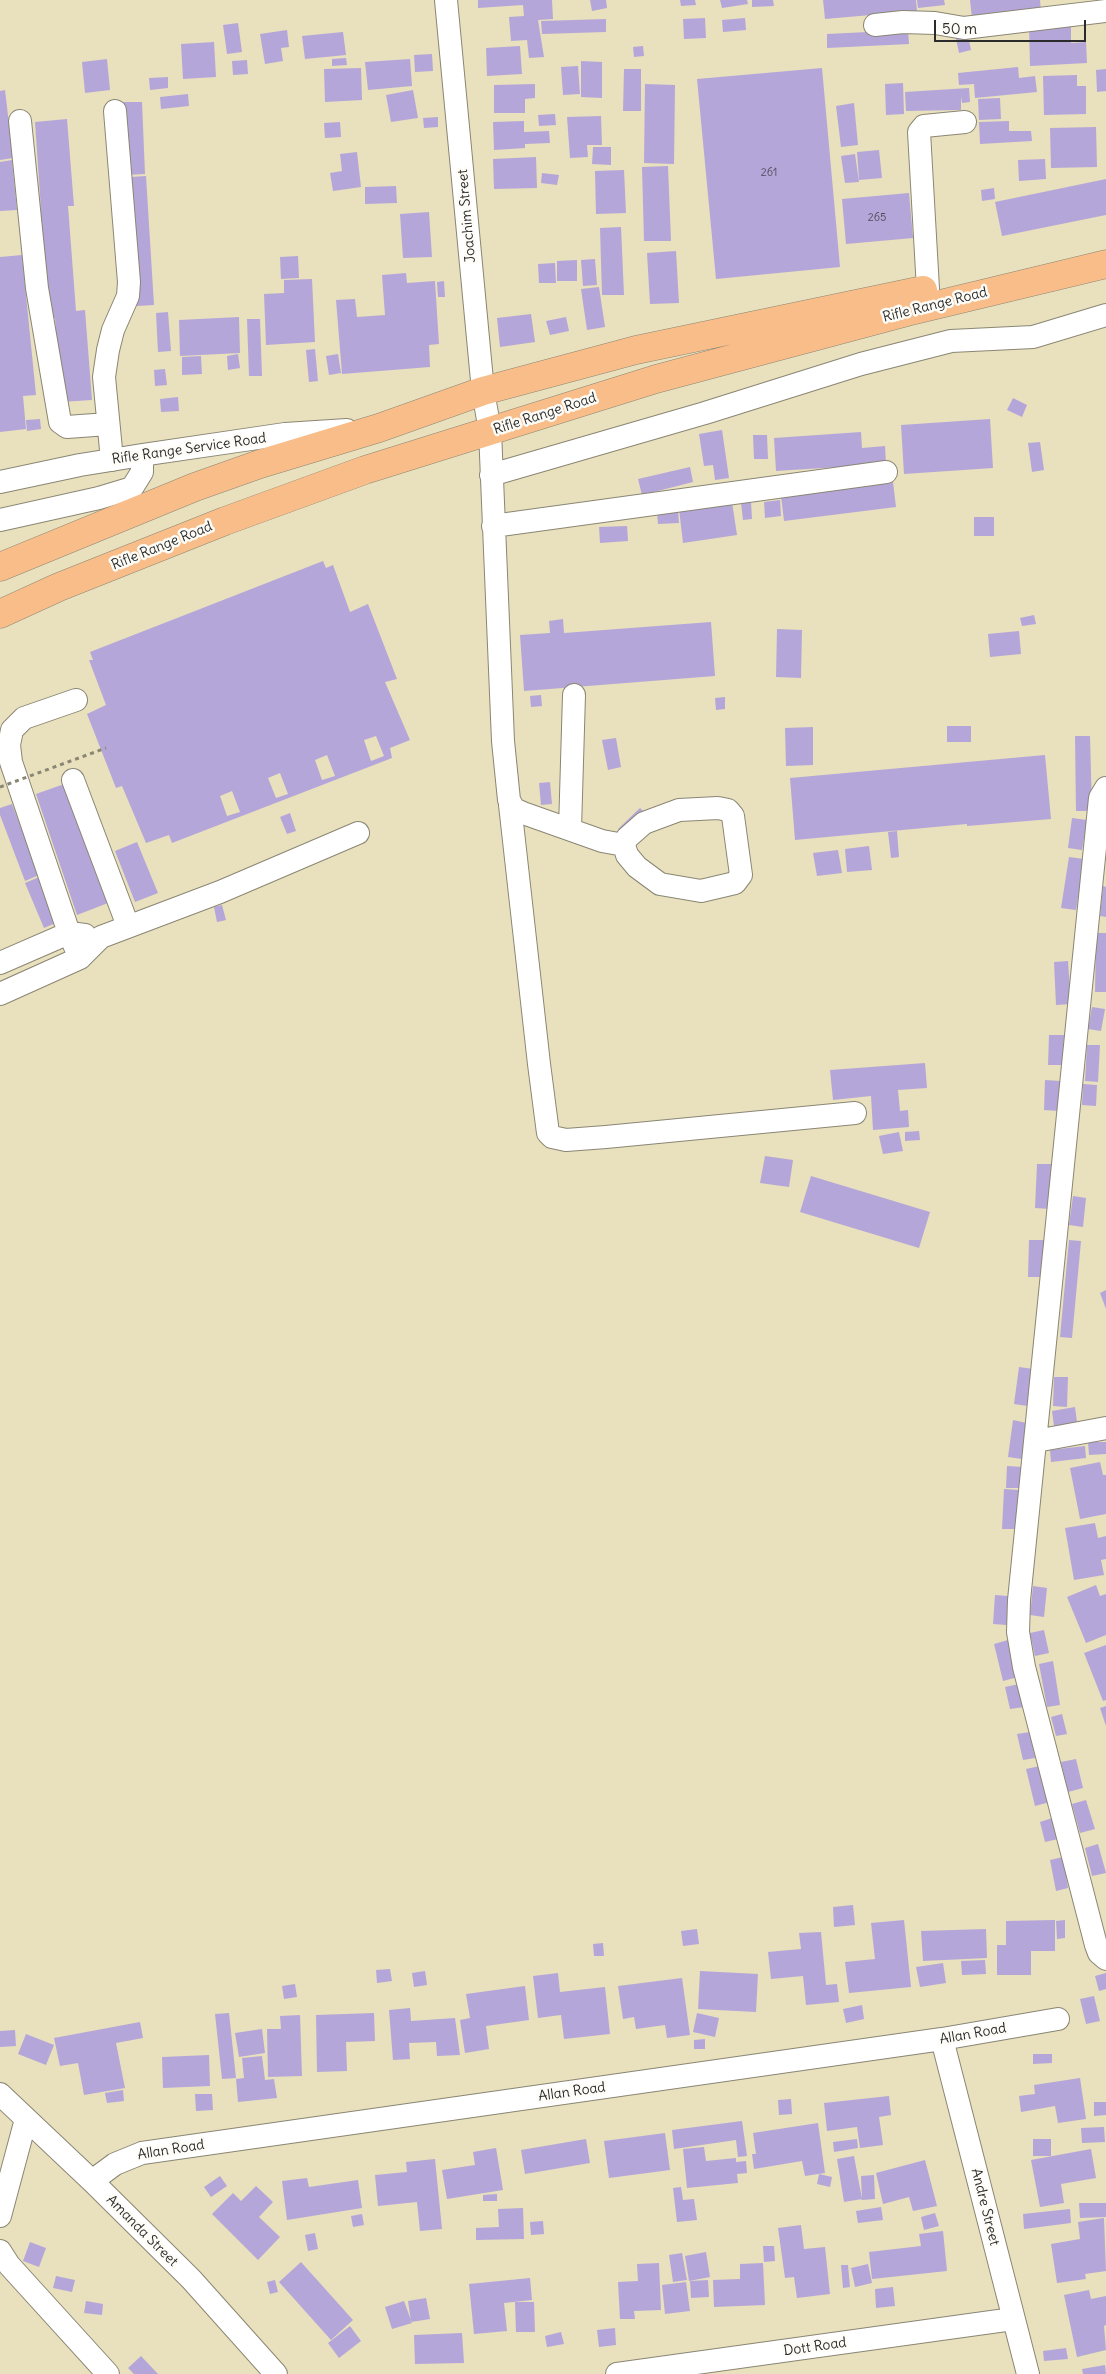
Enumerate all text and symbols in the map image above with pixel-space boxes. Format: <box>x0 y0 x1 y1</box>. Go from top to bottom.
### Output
scale bar <box>936 10 1088 42</box>
text: 50 m <box>942 19 977 38</box>
house number: 261 <box>761 166 777 180</box>
street label: Joachim Street <box>455 168 479 264</box>
house number: 265 <box>868 211 886 225</box>
street label: Rifle Range Road <box>881 284 989 326</box>
street label: Rifle Range Road <box>491 389 599 439</box>
street label: Rifle Range Service Road <box>111 430 267 468</box>
street label: Rifle Range Road <box>109 518 215 574</box>
street label: Allan Road <box>938 2020 1008 2048</box>
street label: Allan Road <box>537 2079 607 2105</box>
street label: Allan Road <box>136 2136 206 2164</box>
street label: Andre Street <box>967 2167 1003 2247</box>
street label: Amanda Street <box>103 2192 181 2270</box>
street label: Dott Road <box>782 2334 848 2360</box>

